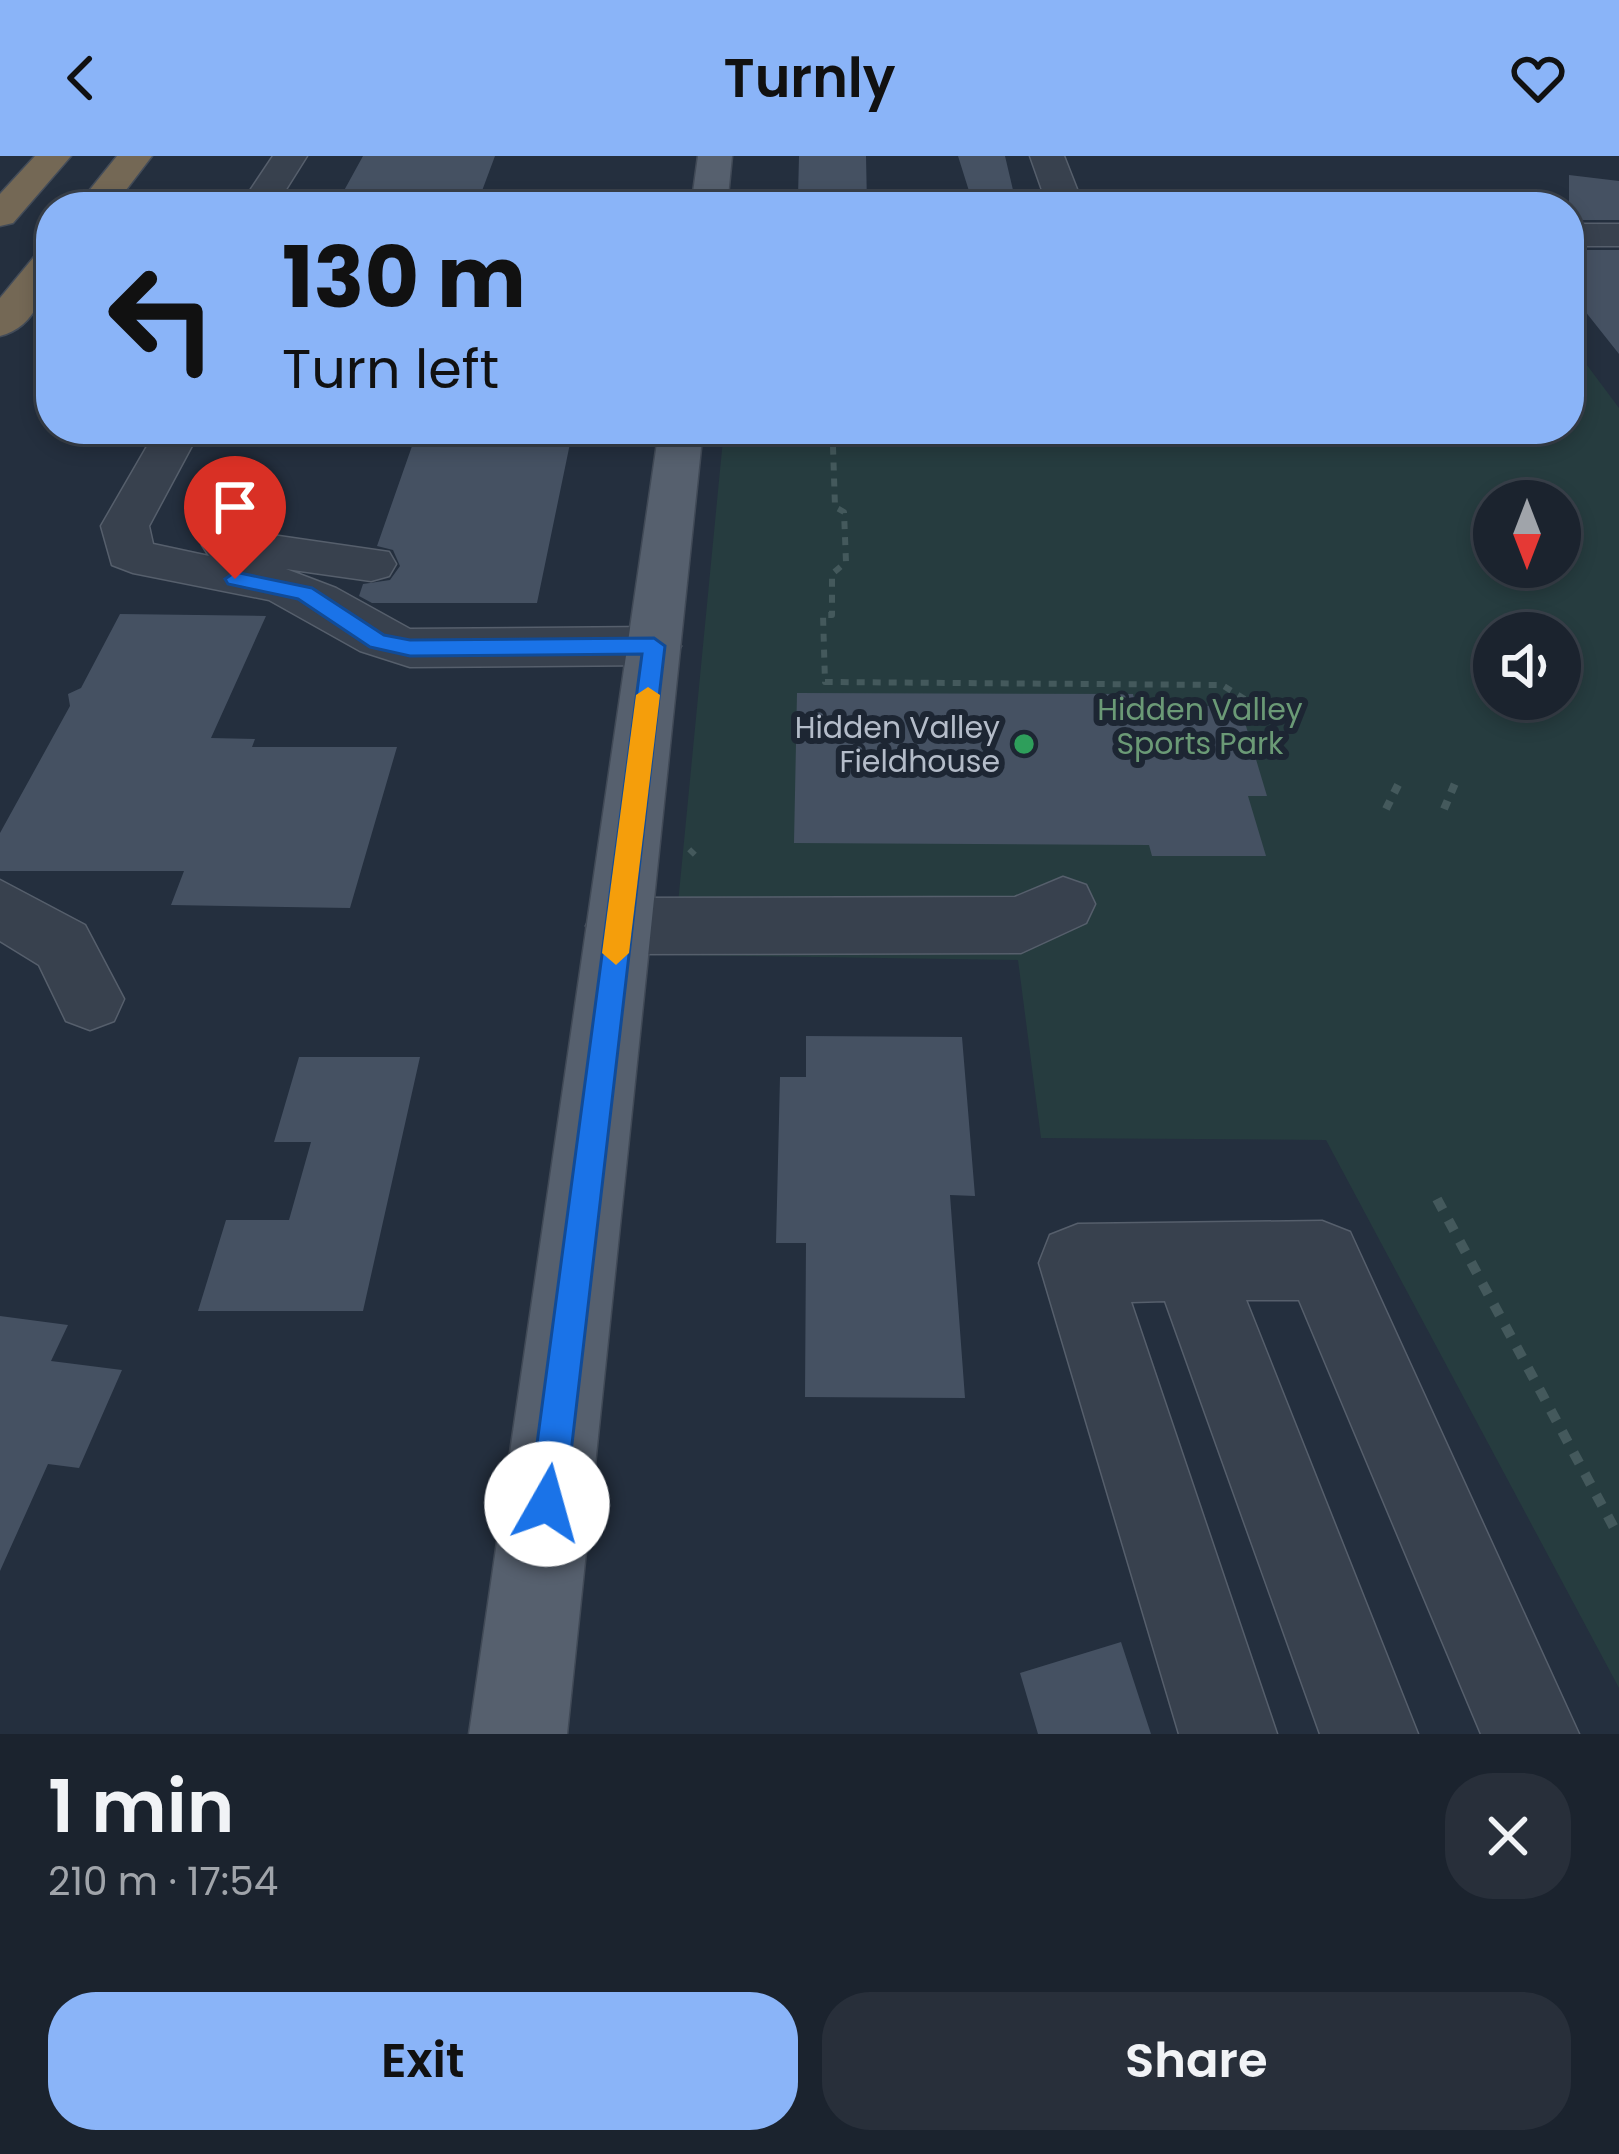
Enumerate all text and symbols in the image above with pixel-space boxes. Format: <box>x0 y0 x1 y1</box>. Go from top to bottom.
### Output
text: Turnly <box>723 40 896 116</box>
icon: back <box>48 45 114 111</box>
icon: heart <box>1505 45 1571 111</box>
text: 130 m <box>282 219 526 336</box>
icon: left <box>84 240 240 396</box>
text: Turn left <box>282 331 499 407</box>
pin <box>184 456 286 579</box>
icon: arrive <box>202 474 268 540</box>
north arrow <box>1473 480 1581 588</box>
map controls <box>1473 480 1581 720</box>
button: sound <box>1473 612 1581 720</box>
park label: Hidden Valley Sports Park <box>1097 688 1303 765</box>
place label: Hidden Valley Fieldhouse <box>795 706 1000 783</box>
marker: Hidden Valley Fieldhouse <box>1011 731 1037 757</box>
position arrow <box>484 1441 610 1567</box>
text: 1 min <box>48 1756 234 1857</box>
button: close <box>1445 1773 1571 1899</box>
text: 210 m · 17:54 <box>48 1854 278 1909</box>
button: Exit <box>48 1992 798 2130</box>
button: Share <box>822 1992 1571 2130</box>

